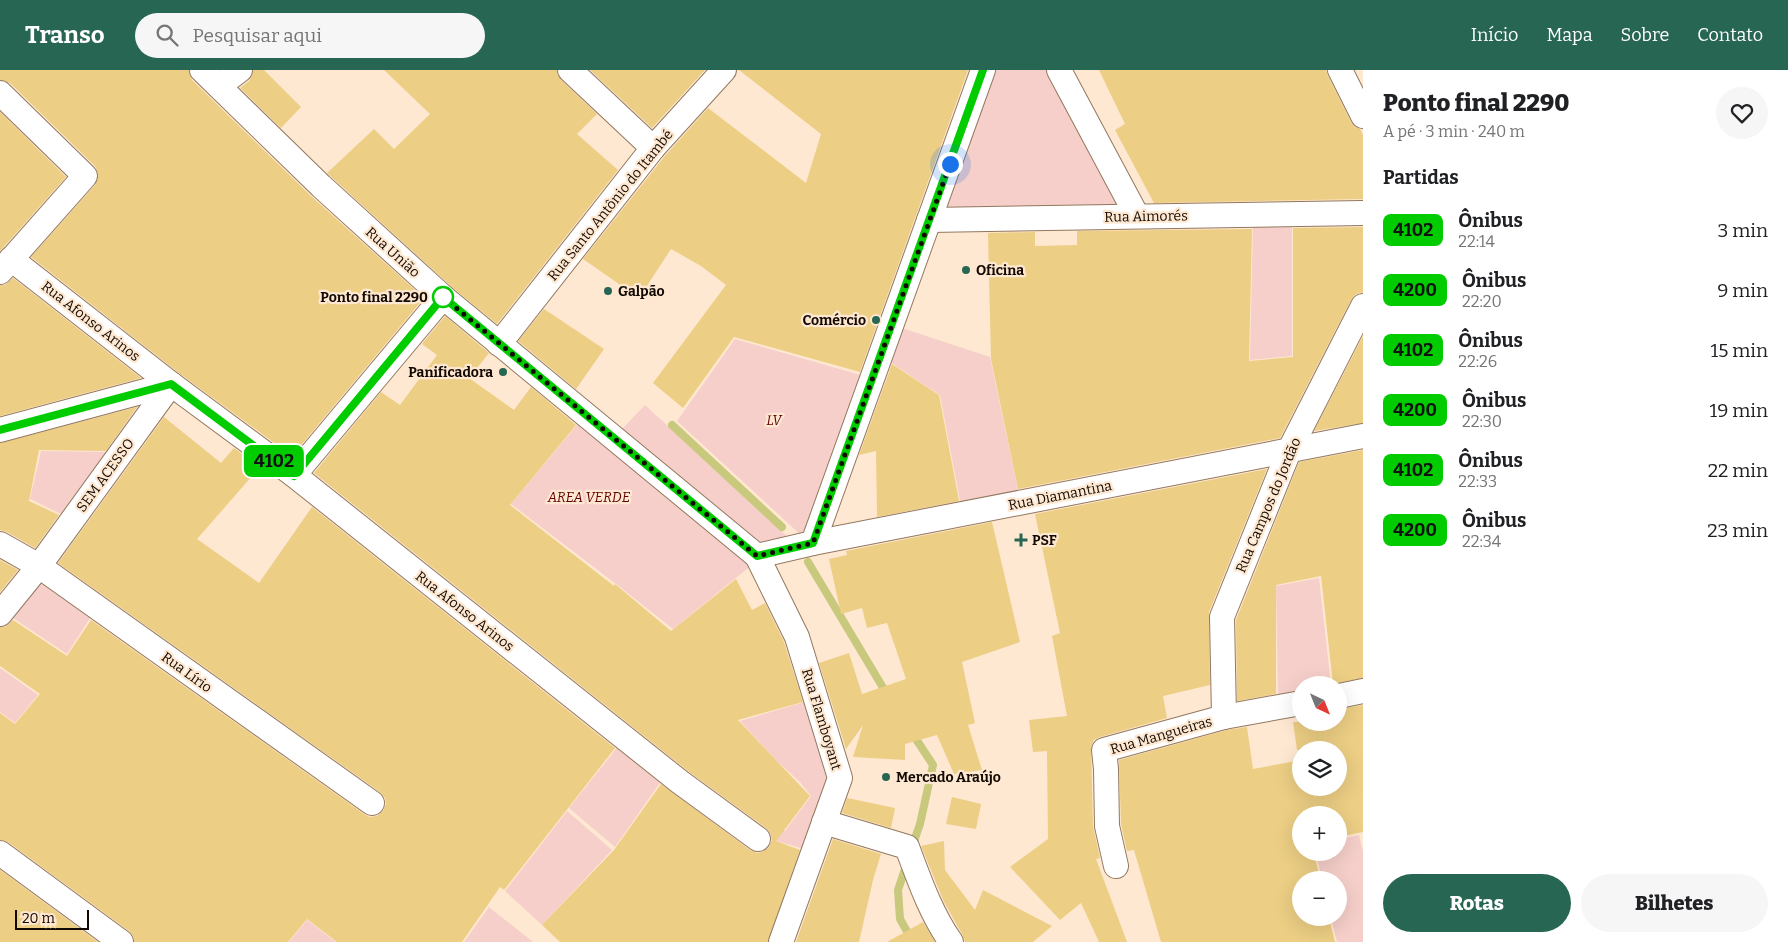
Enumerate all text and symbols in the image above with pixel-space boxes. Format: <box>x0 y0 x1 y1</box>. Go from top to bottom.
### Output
search box <box>135 13 485 58</box>
text: Transo <box>25 21 105 49</box>
icon: search <box>153 21 181 49</box>
text: Pesquisar aqui <box>193 24 322 47</box>
text: Início <box>1471 24 1518 46</box>
text: Mapa <box>1546 24 1593 46</box>
text: Sobre <box>1621 24 1669 46</box>
text: Contato <box>1697 24 1763 46</box>
button: heart <box>1716 87 1768 139</box>
text: Ponto final 2290 <box>1383 89 1569 117</box>
text: A pé · 3 min · 240 m <box>1383 122 1525 141</box>
street label: Rua Santo Antônio do Itambé <box>544 126 677 284</box>
your location <box>938 152 963 177</box>
text: Partidas <box>1383 166 1459 189</box>
street label: Rua Aimorés <box>1104 207 1188 226</box>
text: Ônibus <box>1458 209 1523 232</box>
text: 4102 <box>1393 219 1433 241</box>
text: 3 min <box>1718 219 1768 242</box>
street label: Rua União <box>362 224 423 281</box>
text: 22:14 <box>1458 232 1495 251</box>
place label: Oficina <box>976 262 1024 279</box>
marker: Oficina <box>960 264 972 276</box>
text: Ônibus <box>1462 269 1526 292</box>
street label: Rua Afonso Arinos <box>38 278 143 365</box>
text: 4200 <box>1393 279 1437 301</box>
text: 9 min <box>1717 279 1768 302</box>
place label: Galpão <box>618 283 665 300</box>
marker: Galpão <box>602 285 614 297</box>
marker: Ponto final 2290 <box>432 286 454 308</box>
place label: Ponto final 2290 <box>320 289 428 306</box>
text: 22:20 <box>1462 292 1502 311</box>
place label: Comércio <box>802 312 866 329</box>
marker: Comércio <box>870 314 882 326</box>
text: Ônibus <box>1458 329 1523 352</box>
text: 4102 <box>1393 339 1433 361</box>
text: 15 min <box>1711 339 1768 362</box>
text: 22:26 <box>1458 352 1497 371</box>
place label: Panificadora <box>408 364 493 381</box>
marker: Panificadora <box>497 366 509 378</box>
text: Ônibus <box>1462 389 1526 412</box>
text: 4200 <box>1393 399 1437 421</box>
text: 19 min <box>1710 399 1768 422</box>
park label: LV <box>766 412 783 429</box>
text: 22:30 <box>1462 412 1502 431</box>
street label: SEM ACESSO <box>73 435 138 515</box>
street label: Rua Campos do Jordão <box>1232 435 1305 575</box>
line badge: 4102 <box>239 445 309 477</box>
text: Ônibus <box>1458 449 1523 472</box>
text: 4102 <box>254 450 294 472</box>
text: 4102 <box>1393 459 1433 481</box>
text: 22 min <box>1708 459 1768 482</box>
text: 22:33 <box>1458 472 1497 491</box>
street label: Rua Diamantina <box>1007 477 1114 514</box>
park label: AREA VERDE <box>547 489 631 506</box>
text: Ônibus <box>1462 509 1526 532</box>
text: 4200 <box>1393 519 1437 541</box>
text: 23 min <box>1707 519 1768 542</box>
place label: PSF <box>1032 532 1057 549</box>
text: 22:34 <box>1462 532 1501 551</box>
marker: PSF <box>1014 533 1028 547</box>
street label: Rua Afonso Arinos <box>412 568 517 655</box>
street label: Rua Lírio <box>158 648 215 696</box>
street label: Rua Flamboyant <box>798 666 845 772</box>
north arrow <box>1292 676 1348 731</box>
map controls <box>1292 676 1347 926</box>
street label: Rua Mangueiras <box>1108 713 1214 758</box>
button: layers <box>1292 741 1347 796</box>
place label: Mercado Araújo <box>896 769 1001 786</box>
marker: Mercado Araújo <box>880 771 892 783</box>
button: + <box>1292 806 1347 861</box>
button: − <box>1292 871 1347 926</box>
button: Rotas <box>1383 874 1571 932</box>
button: Bilhetes <box>1581 874 1768 932</box>
scale bar <box>15 907 89 930</box>
text: 20 m <box>22 910 55 927</box>

